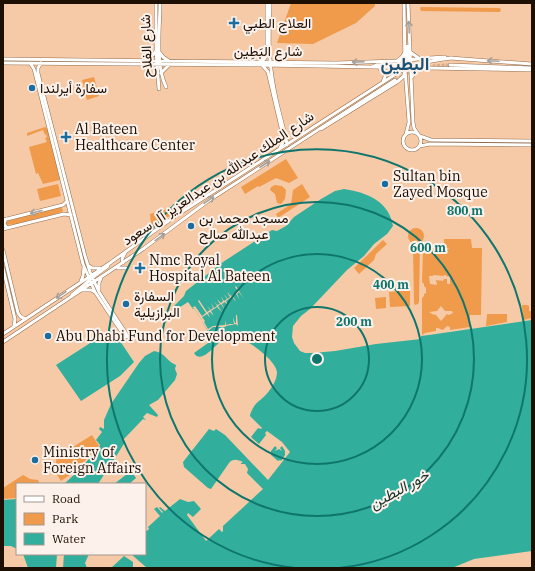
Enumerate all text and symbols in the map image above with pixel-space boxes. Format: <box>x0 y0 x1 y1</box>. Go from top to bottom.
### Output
street label: شارع الفلاح <box>136 14 158 78</box>
place label: العلاج الطبي <box>243 14 311 35</box>
marker: العلاج الطبي <box>228 17 240 29</box>
one-way arrow <box>405 21 413 34</box>
street label: شارع البَطِين <box>234 42 302 62</box>
district label: البطين <box>381 52 429 75</box>
one-way arrow <box>487 57 500 64</box>
one-way arrow <box>352 58 365 66</box>
place label: سفارة أيرلندا <box>40 79 107 97</box>
marker: سفارة أيرلندا <box>27 83 37 93</box>
street label: شارع الملك عبدالله بن عبدالعزيز آل سعود <box>119 107 318 251</box>
place label: Al Bateen Healthcare Center <box>75 120 196 154</box>
marker: Al Bateen Healthcare Center <box>60 131 72 143</box>
one-way arrow <box>259 160 270 168</box>
place label: Sultan bin Zayed Mosque <box>393 167 488 201</box>
marker: Sultan bin Zayed Mosque <box>380 179 390 189</box>
one-way arrow <box>203 196 214 204</box>
text: 800 m <box>447 203 483 218</box>
one-way arrow <box>30 208 43 216</box>
place label: مسجد محمد بن عبدالله صالح <box>199 209 288 245</box>
marker: مسجد محمد بن عبدالله صالح <box>186 221 196 231</box>
one-way arrow <box>155 233 166 241</box>
text: 600 m <box>410 240 446 255</box>
place label: Nmc Royal Hospital Al Bateen <box>149 251 271 285</box>
marker: Nmc Royal Hospital Al Bateen <box>134 262 146 274</box>
text: 400 m <box>373 277 409 292</box>
place label: السفارة البرازيلية <box>134 287 180 321</box>
one-way arrow <box>56 291 67 299</box>
marker: السفارة البرازيلية <box>121 299 131 309</box>
text: 200 m <box>336 314 372 329</box>
place label: Abu Dhabi Fund for Development <box>56 327 276 345</box>
marker: Abu Dhabi Fund for Development <box>43 331 53 341</box>
centre of rings <box>310 352 324 366</box>
place label: Ministry of Foreign Affairs <box>43 443 141 477</box>
marker: Ministry of Foreign Affairs <box>30 455 40 465</box>
water label: خور البطين <box>366 464 433 513</box>
legend <box>16 483 146 555</box>
text: Road <box>52 491 81 506</box>
text: Park <box>52 511 78 526</box>
text: Water <box>52 531 86 546</box>

